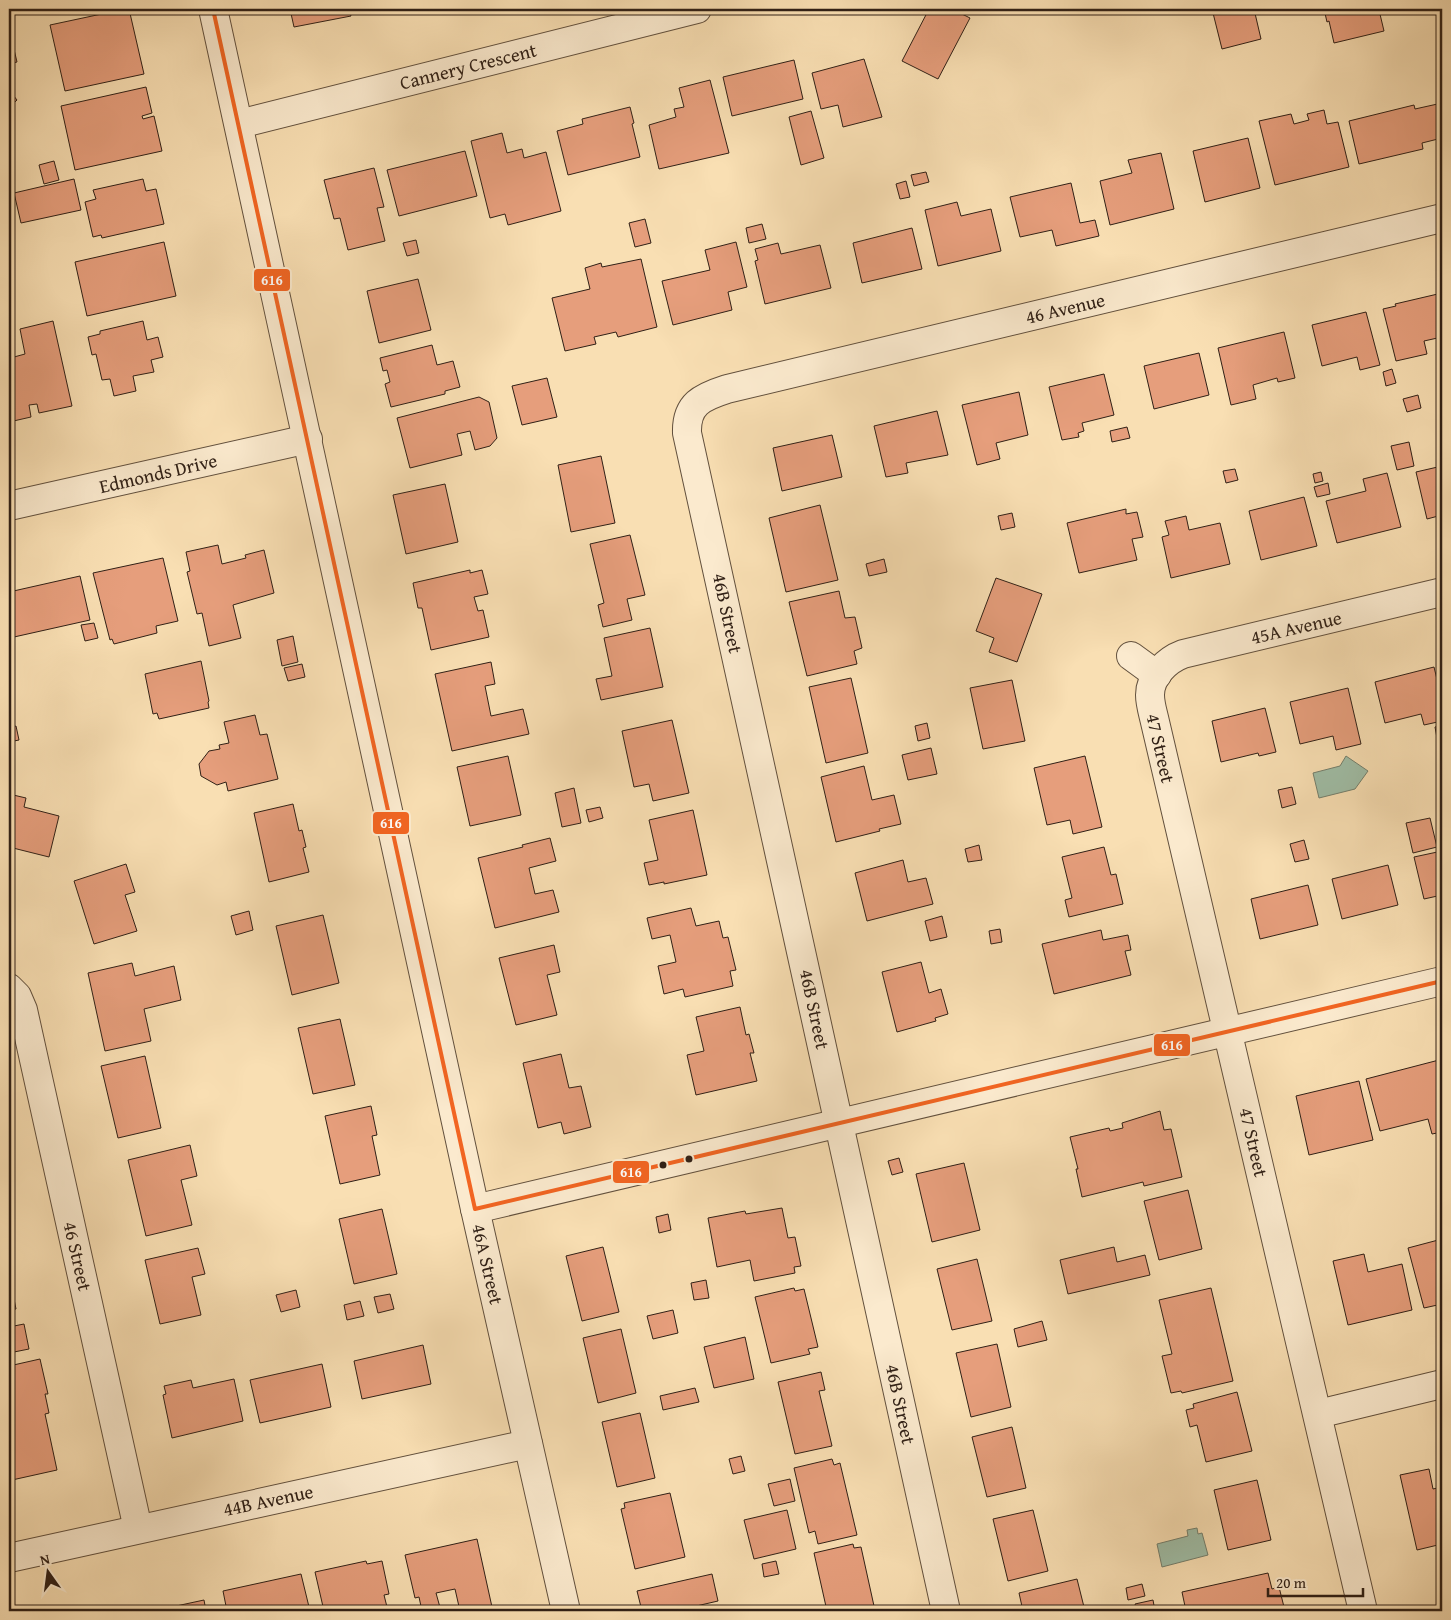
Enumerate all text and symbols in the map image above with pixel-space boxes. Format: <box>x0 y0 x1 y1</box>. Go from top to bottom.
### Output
street label: Cannery Crescent <box>397 35 540 97</box>
line badge: 616 <box>253 268 291 292</box>
text: 616 <box>261 270 283 290</box>
street label: 46 Avenue <box>1022 285 1108 331</box>
street label: Edmonds Drive <box>96 446 220 500</box>
street label: 46B Street <box>706 570 750 656</box>
street label: 45A Avenue <box>1248 603 1344 651</box>
street label: 47 Street <box>1139 710 1183 786</box>
line badge: 616 <box>372 811 410 835</box>
text: 616 <box>380 813 402 833</box>
street label: 46B Street <box>793 966 837 1052</box>
line badge: 616 <box>1153 1033 1191 1057</box>
text: 616 <box>1161 1035 1183 1055</box>
street label: 47 Street <box>1232 1104 1276 1180</box>
unlabelled marker <box>684 1154 694 1164</box>
line badge: 616 <box>612 1160 650 1184</box>
unlabelled marker <box>658 1160 668 1170</box>
text: 616 <box>620 1162 642 1182</box>
street label: 46 Street <box>56 1218 100 1294</box>
street label: 46A Street <box>465 1221 511 1307</box>
street label: 46B Street <box>879 1361 923 1447</box>
street label: 44B Avenue <box>220 1477 316 1523</box>
north arrow <box>22 1548 72 1598</box>
text: N <box>38 1548 52 1570</box>
scale bar <box>1268 1565 1364 1597</box>
text: 20 m <box>1276 1572 1307 1593</box>

